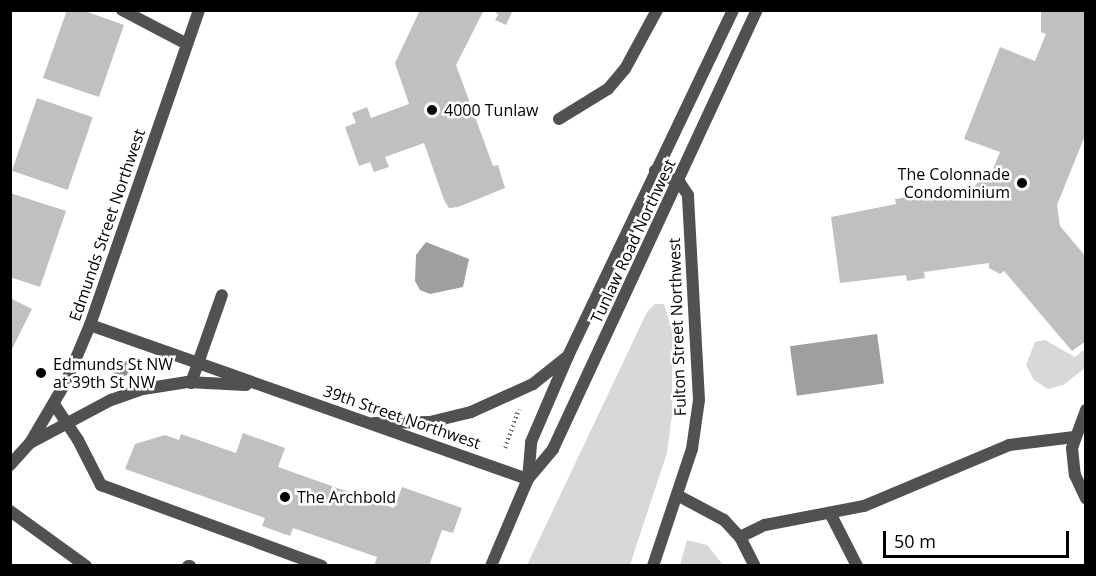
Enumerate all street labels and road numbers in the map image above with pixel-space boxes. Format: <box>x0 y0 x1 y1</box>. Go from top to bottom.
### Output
street label: Edmunds Street Northwest <box>65 126 149 324</box>
street label: Tunlaw Road Northwest <box>587 156 679 326</box>
street label: Fulton Street Northwest <box>664 237 690 417</box>
street label: 39th Street Northwest <box>321 381 483 453</box>

